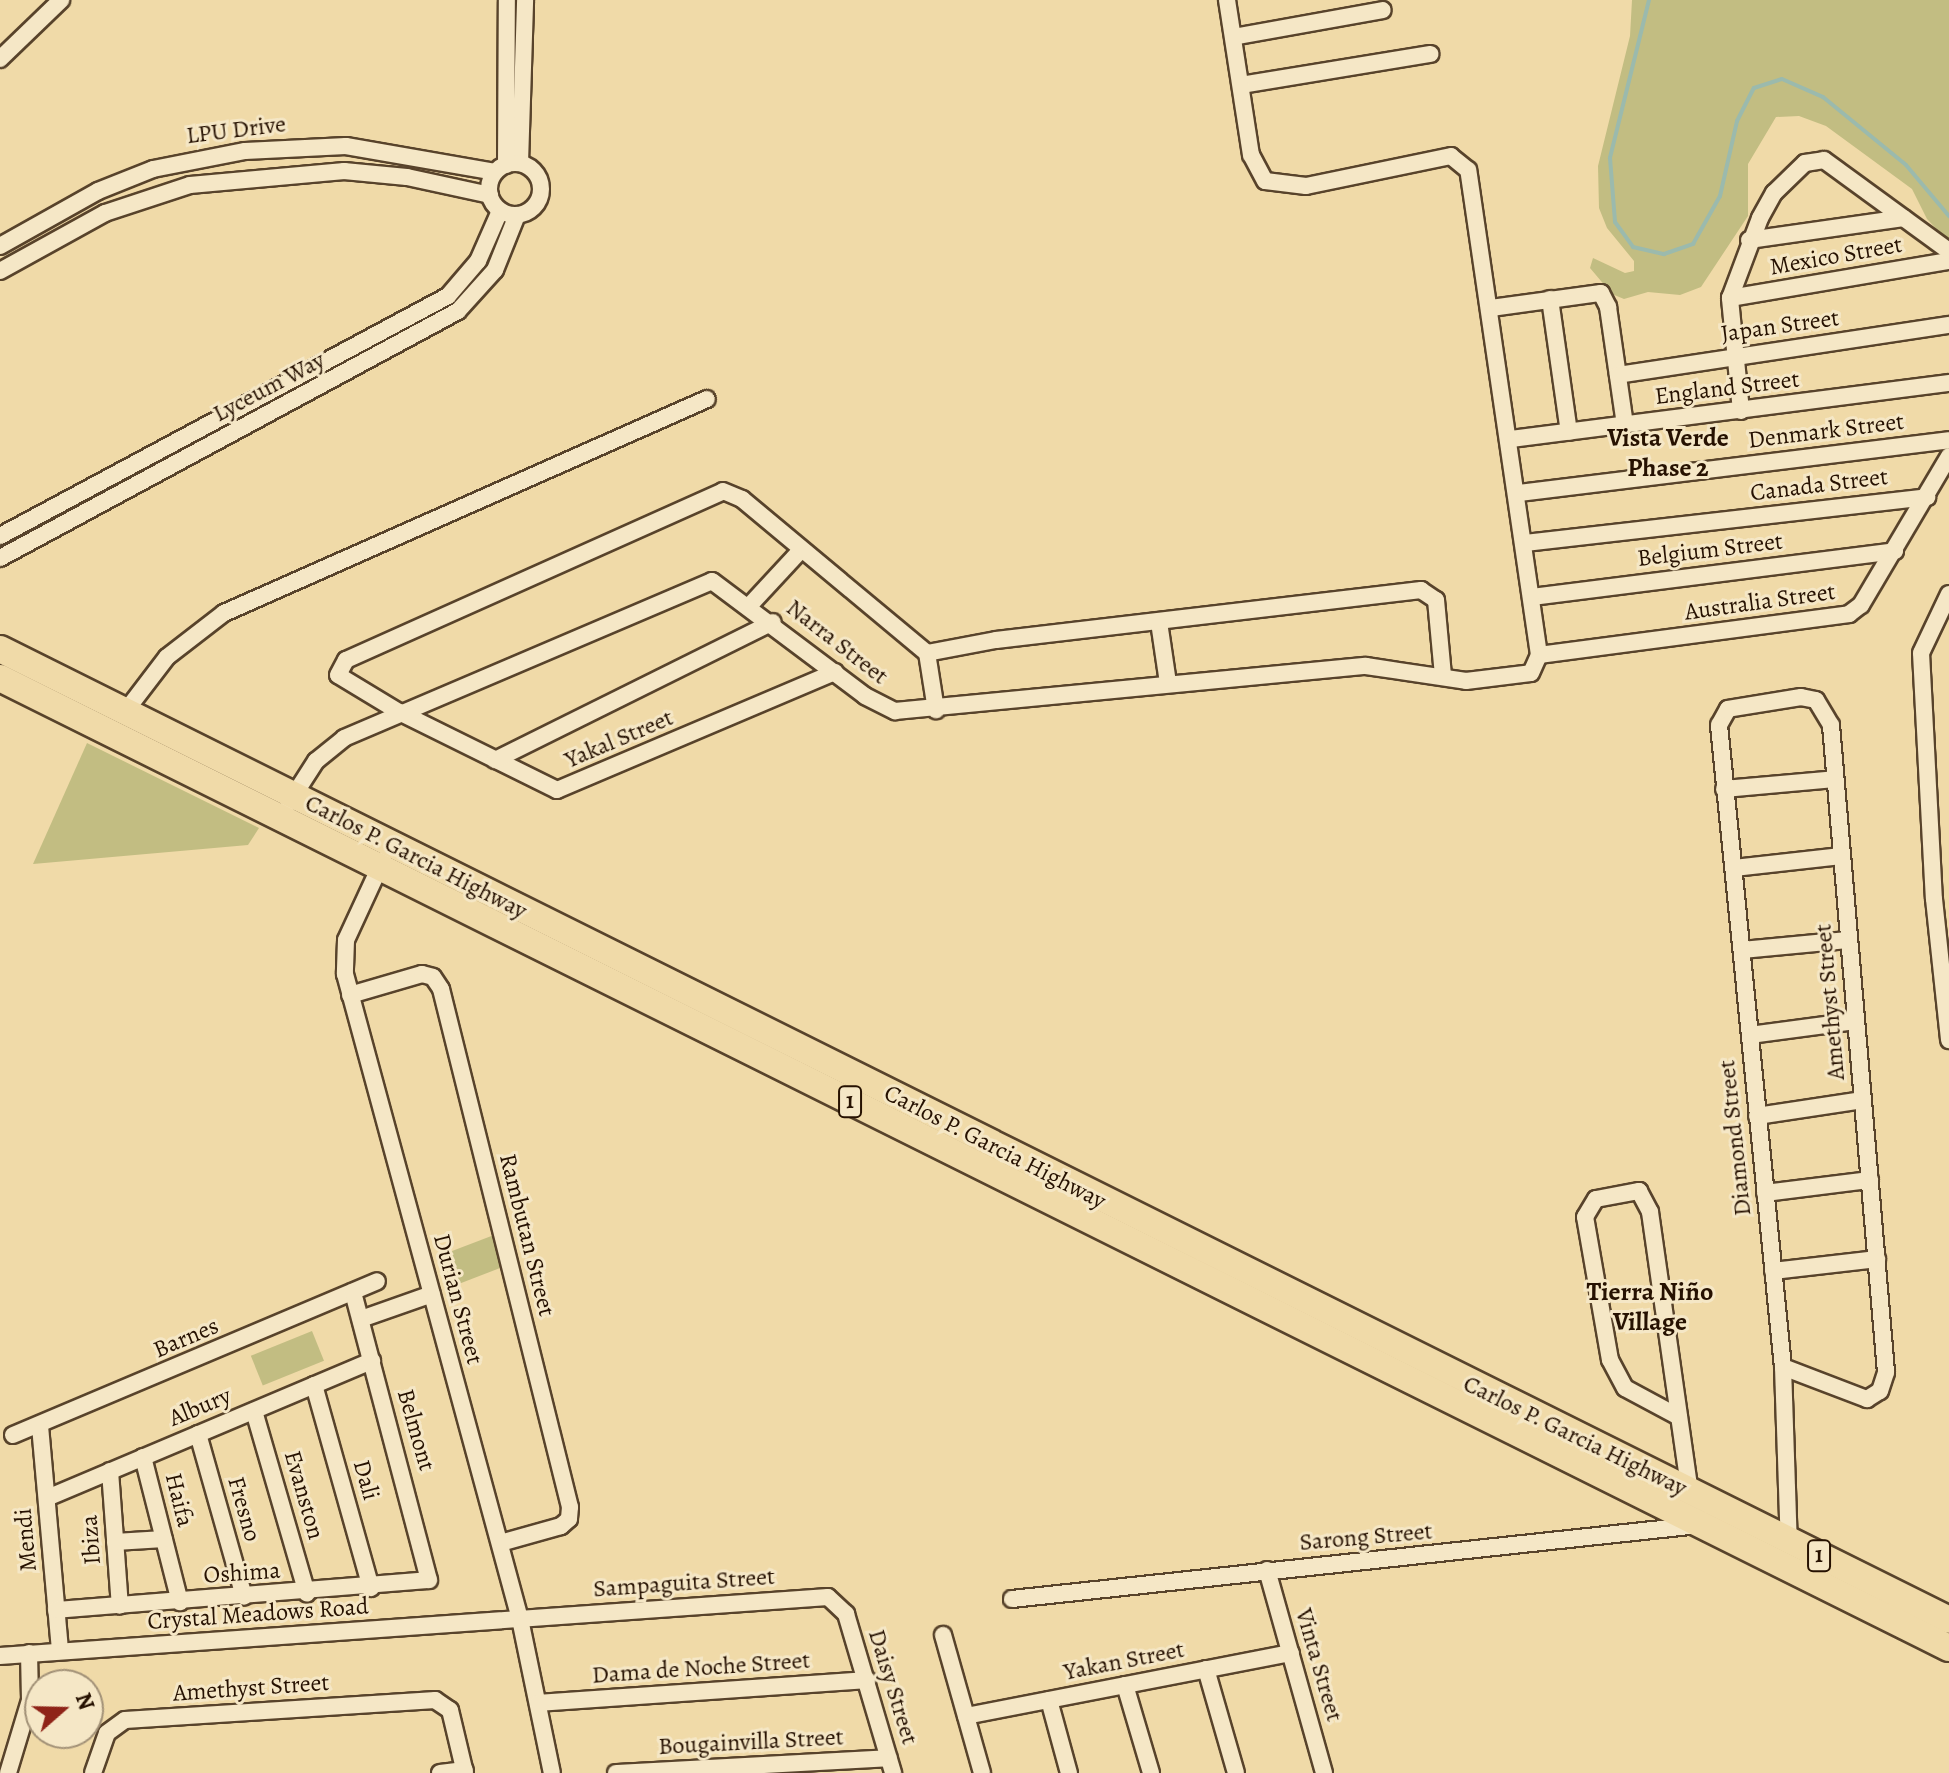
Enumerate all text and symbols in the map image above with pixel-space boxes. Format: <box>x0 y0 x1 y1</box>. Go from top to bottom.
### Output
street label: LPU Drive <box>185 110 287 150</box>
street label: Mexico Street <box>1768 230 1904 282</box>
street label: Japan Street <box>1719 303 1841 349</box>
street label: Lyceum Way <box>208 346 330 428</box>
street label: England Street <box>1653 365 1801 411</box>
street label: Denmark Street <box>1746 407 1906 455</box>
district label: Vista Verde Phase 2 <box>1607 422 1729 484</box>
street label: Canada Street <box>1749 462 1889 508</box>
street label: Belgium Street <box>1636 527 1784 573</box>
street label: Australia Street <box>1683 577 1837 627</box>
street label: Narra Street <box>780 593 894 691</box>
street label: Yakal Street <box>560 703 678 775</box>
street label: Carlos P. Garcia Highway <box>300 788 532 926</box>
street label: Amethyst Street <box>1809 923 1851 1081</box>
street label: Diamond Street <box>1712 1059 1758 1217</box>
street label: Carlos P. Garcia Highway <box>879 1078 1111 1216</box>
road number: 1 <box>838 1084 862 1120</box>
street label: Rambutan Street <box>493 1151 561 1319</box>
street label: Durian Street <box>427 1231 489 1367</box>
district label: Tierra Niño Village <box>1587 1276 1713 1338</box>
street label: Barnes <box>149 1311 223 1365</box>
street label: Carlos P. Garcia Highway <box>1458 1369 1692 1503</box>
street label: Albury <box>165 1381 235 1433</box>
street label: Belmont <box>391 1386 441 1474</box>
street label: Evanston <box>278 1447 330 1543</box>
street label: Dali <box>347 1456 385 1504</box>
street label: Haifa <box>158 1470 200 1530</box>
street label: Fresno <box>221 1473 267 1545</box>
street label: Mendi <box>9 1507 43 1573</box>
street label: Ibiza <box>75 1514 107 1566</box>
street label: Sarong Street <box>1298 1517 1434 1557</box>
road number: 1 <box>1807 1538 1831 1574</box>
street label: Oshima <box>203 1556 281 1590</box>
street label: Sampaguita Street <box>592 1562 776 1604</box>
street label: Crystal Meadows Road <box>146 1592 370 1636</box>
street label: Vinta Street <box>1289 1605 1349 1725</box>
street label: Daisy Street <box>862 1626 924 1748</box>
street label: Yakan Street <box>1061 1635 1187 1687</box>
street label: Dama de Noche Street <box>591 1646 811 1690</box>
street label: Amethyst Street <box>172 1668 330 1708</box>
north arrow <box>24 1669 104 1749</box>
text: N <box>68 1689 102 1714</box>
street label: Bougainvilla Street <box>658 1723 844 1761</box>

